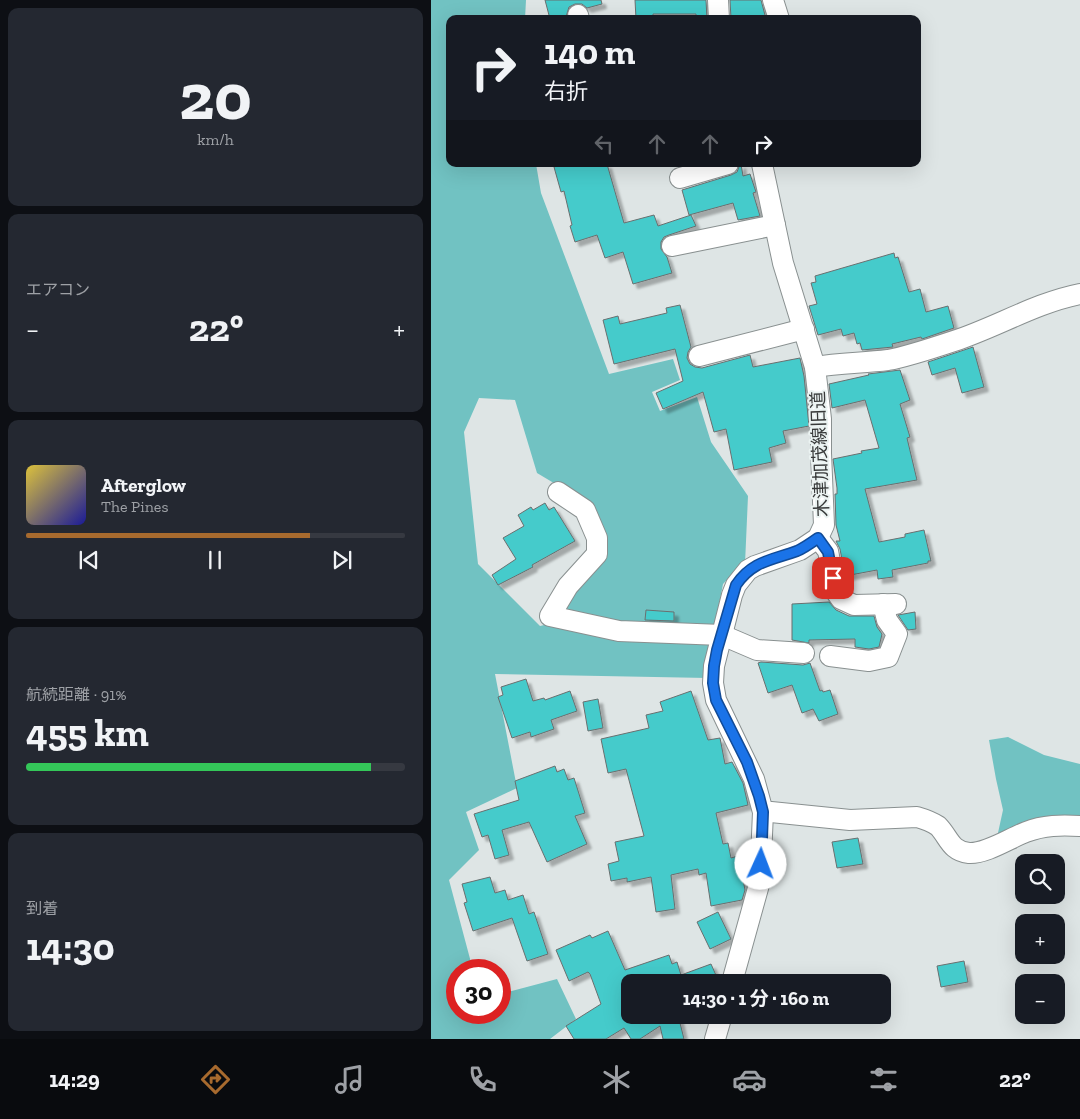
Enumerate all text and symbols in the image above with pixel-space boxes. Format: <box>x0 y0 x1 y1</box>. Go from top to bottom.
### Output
text: 140 m <box>544 31 635 73</box>
icon: right <box>461 35 526 100</box>
text: 20 <box>179 58 252 136</box>
text: 右折 <box>544 78 588 105</box>
text: km/h <box>197 130 234 149</box>
icon: left <box>590 130 618 158</box>
icon: ahead <box>643 130 671 158</box>
icon: ahead <box>696 130 724 158</box>
icon: right <box>749 130 777 158</box>
text: エアコン <box>26 280 90 299</box>
text: 22° <box>189 305 243 351</box>
text: − <box>26 313 39 346</box>
text: + <box>393 313 405 346</box>
street label: 木津加茂線旧道 <box>807 391 833 517</box>
text: Afterglow <box>101 474 186 497</box>
text: The Pines <box>101 497 168 516</box>
icon: previous <box>75 546 103 574</box>
icon: pause <box>201 546 229 574</box>
icon: next <box>328 546 356 574</box>
pin <box>812 557 854 599</box>
icon: arrive <box>819 564 847 592</box>
text: 航続距離 · 91% <box>26 685 126 704</box>
text: 455 km <box>26 710 149 756</box>
position arrow <box>734 837 786 889</box>
map controls <box>1015 854 1065 1024</box>
button: search <box>1015 854 1065 904</box>
text: 到着 <box>26 899 58 918</box>
button: + <box>1015 914 1065 964</box>
text: 14:30 <box>26 924 115 970</box>
speed limit sign: 30 <box>446 959 511 1024</box>
button: − <box>1015 974 1065 1024</box>
text: 14:30 · 1 分 · 160 m <box>683 987 829 1010</box>
icon: directions <box>198 1062 233 1097</box>
icon: music <box>332 1062 367 1097</box>
icon: phone <box>465 1062 500 1097</box>
icon: climate <box>599 1062 634 1097</box>
icon: car <box>732 1062 767 1097</box>
icon: filters <box>866 1062 901 1097</box>
text: 14:29 <box>49 1066 100 1093</box>
text: 22° <box>999 1066 1031 1093</box>

